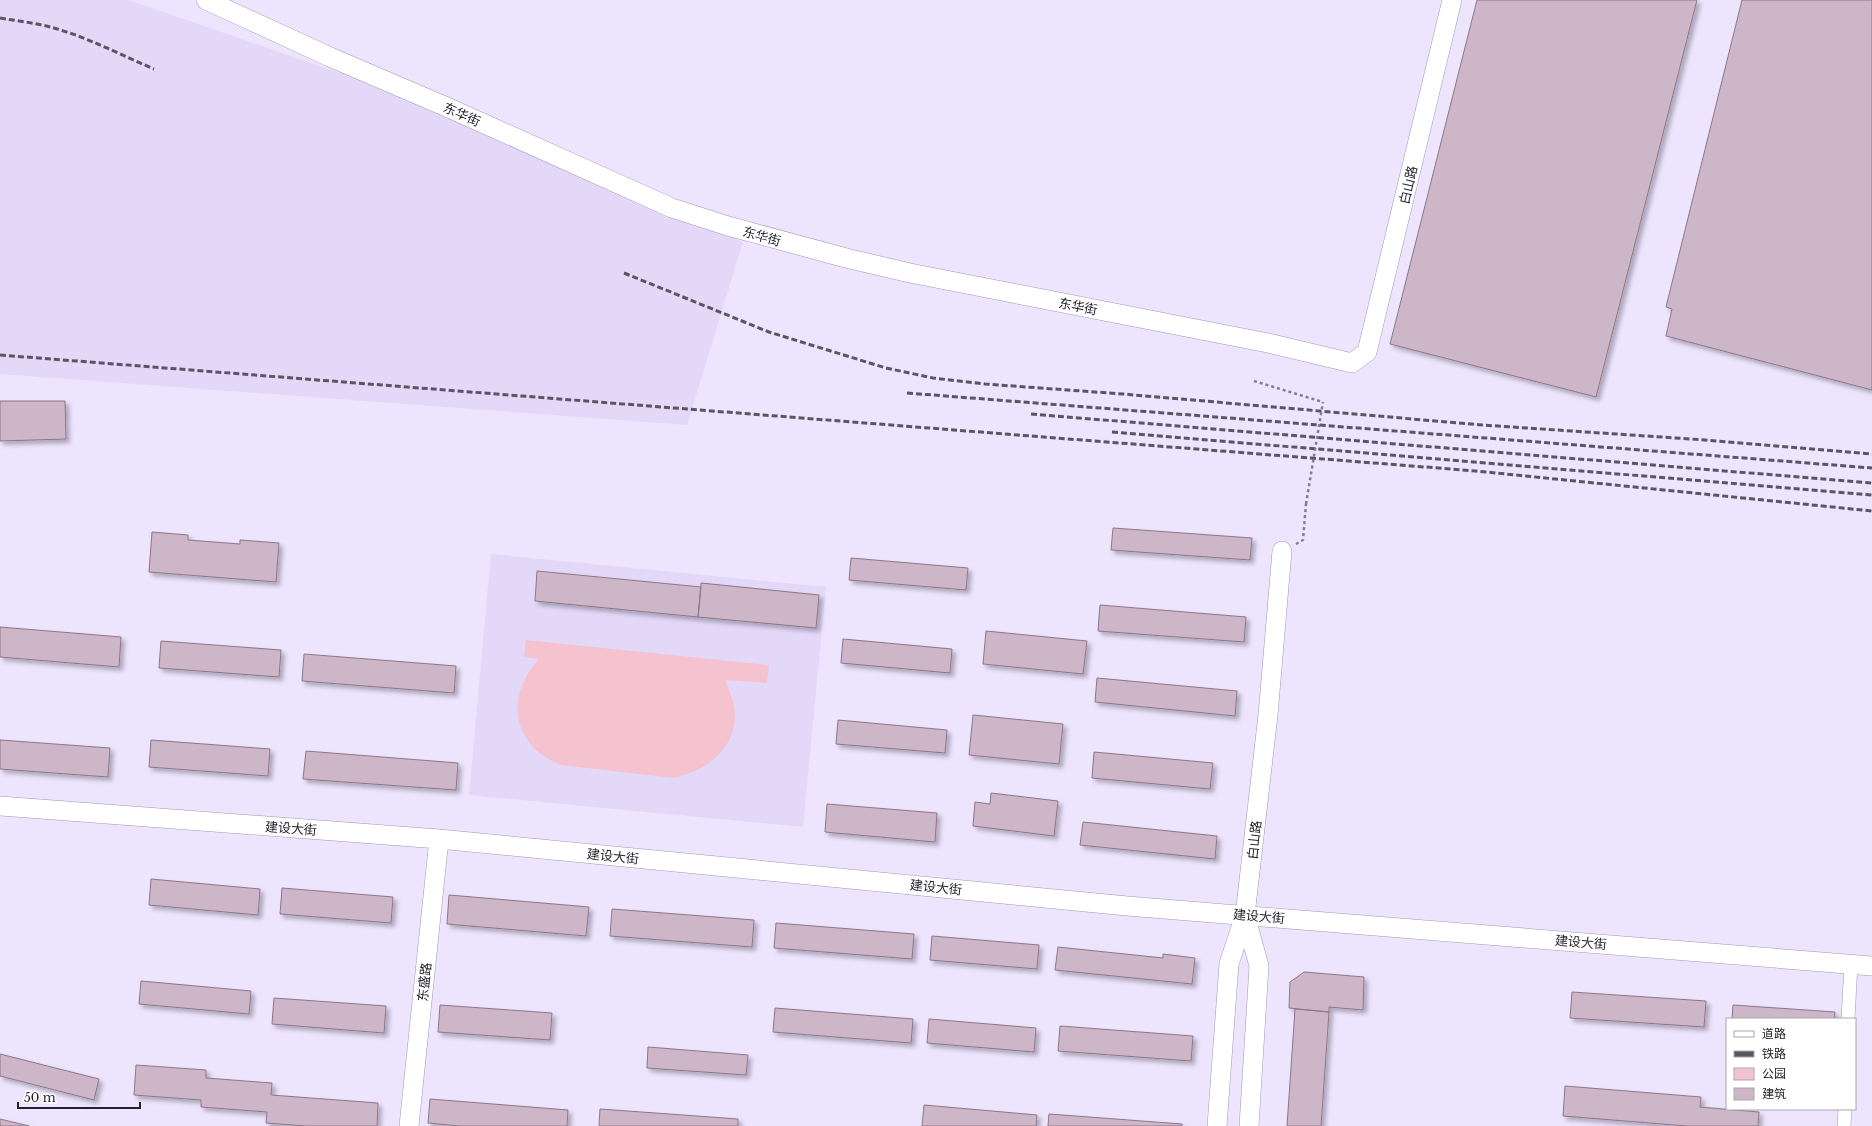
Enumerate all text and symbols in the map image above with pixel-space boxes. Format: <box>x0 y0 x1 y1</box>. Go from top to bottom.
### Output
street label: 东华街 <box>441 99 483 130</box>
street label: 白山路 <box>1396 164 1421 206</box>
street label: 东华街 <box>741 223 783 250</box>
street label: 东华街 <box>1057 294 1099 319</box>
street label: 建设大街 <box>264 818 318 839</box>
street label: 白山路 <box>1244 820 1265 860</box>
street label: 建设大街 <box>586 845 640 868</box>
street label: 建设大街 <box>909 876 963 899</box>
street label: 建设大街 <box>1232 906 1286 927</box>
street label: 建设大街 <box>1554 932 1608 953</box>
street label: 东盛路 <box>414 962 435 1002</box>
legend <box>1726 1018 1856 1110</box>
text: 道路 <box>1762 1026 1786 1041</box>
text: 铁路 <box>1762 1046 1786 1061</box>
text: 公园 <box>1762 1066 1786 1081</box>
scale bar <box>18 1084 140 1110</box>
text: 建筑 <box>1762 1086 1786 1101</box>
text: 50 m <box>24 1090 56 1105</box>

